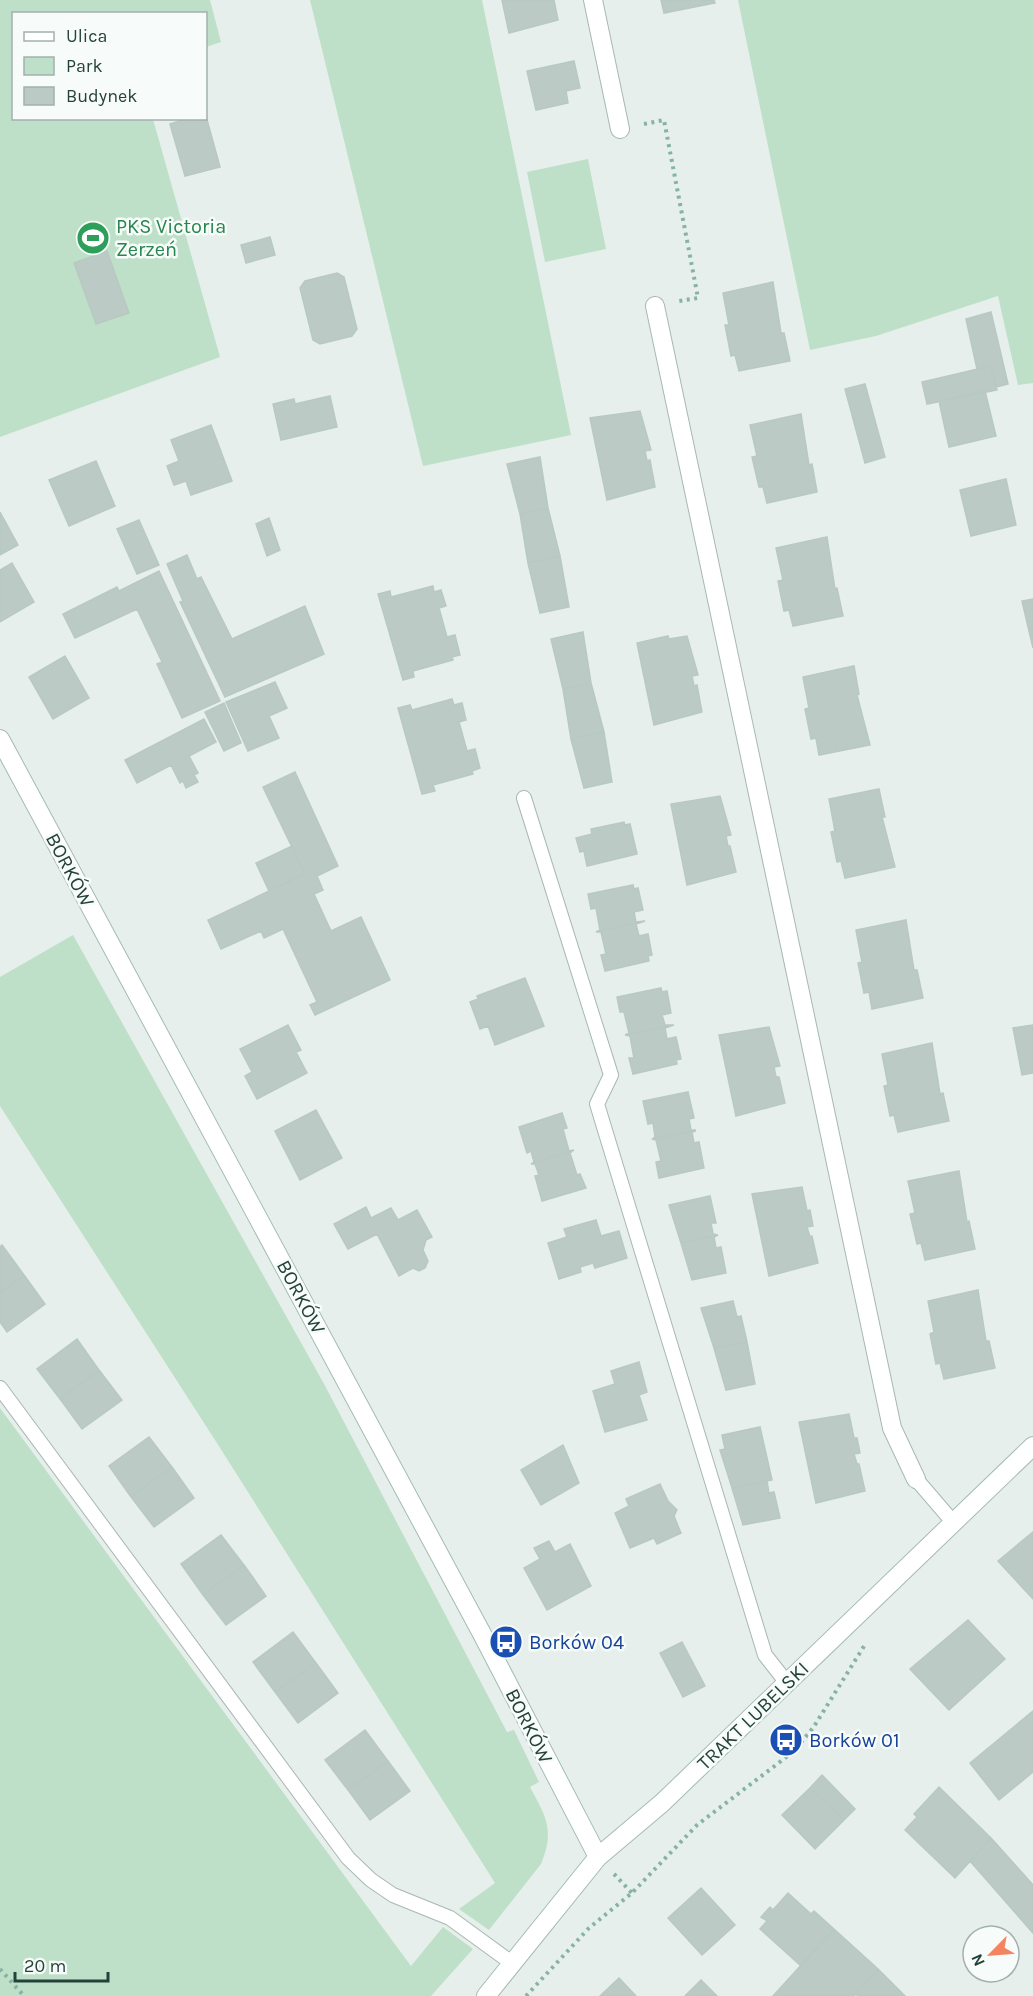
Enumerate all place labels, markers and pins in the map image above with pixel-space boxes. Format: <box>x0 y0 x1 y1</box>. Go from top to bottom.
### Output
place label: PKS Victoria Zerzeń <box>116 215 226 261</box>
sports icon: PKS Victoria Zerzeń <box>75 220 111 256</box>
bus stop icon: Borków 04 <box>488 1624 524 1660</box>
place label: Borków 04 <box>529 1631 624 1654</box>
bus stop icon: Borków 01 <box>768 1722 804 1758</box>
place label: Borków 01 <box>809 1729 900 1752</box>

